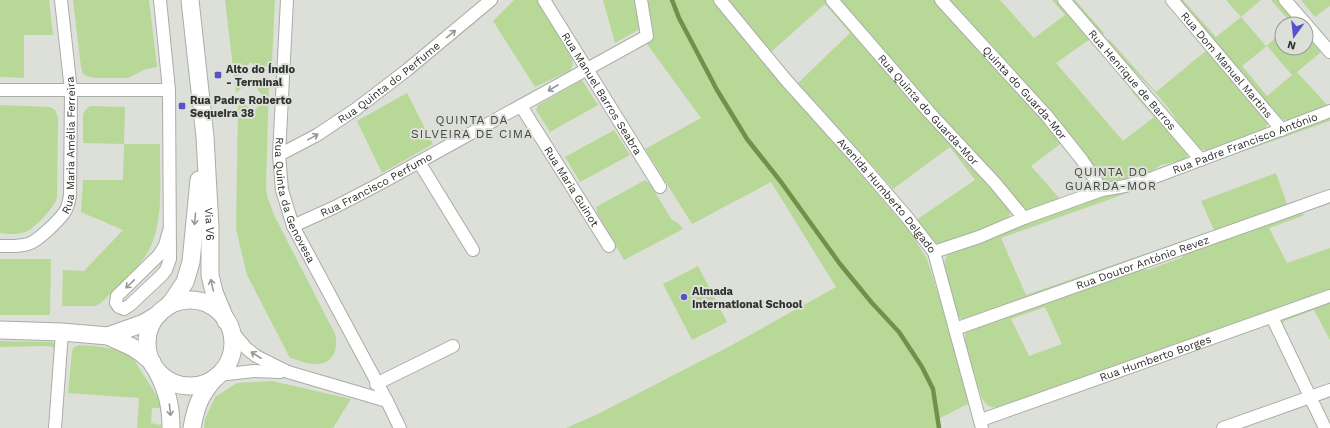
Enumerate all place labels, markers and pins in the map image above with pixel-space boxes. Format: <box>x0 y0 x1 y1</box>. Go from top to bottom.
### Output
place label: Alto do Índio - Terminal <box>226 63 295 89</box>
marker: Alto do Índio - Terminal <box>213 70 223 80</box>
place label: Rua Padre Roberto Sequeira 38 <box>190 94 292 120</box>
marker: Rua Padre Roberto Sequeira 38 <box>177 101 187 111</box>
place label: Almada International School <box>692 285 803 311</box>
marker: Almada International School <box>679 292 689 302</box>

